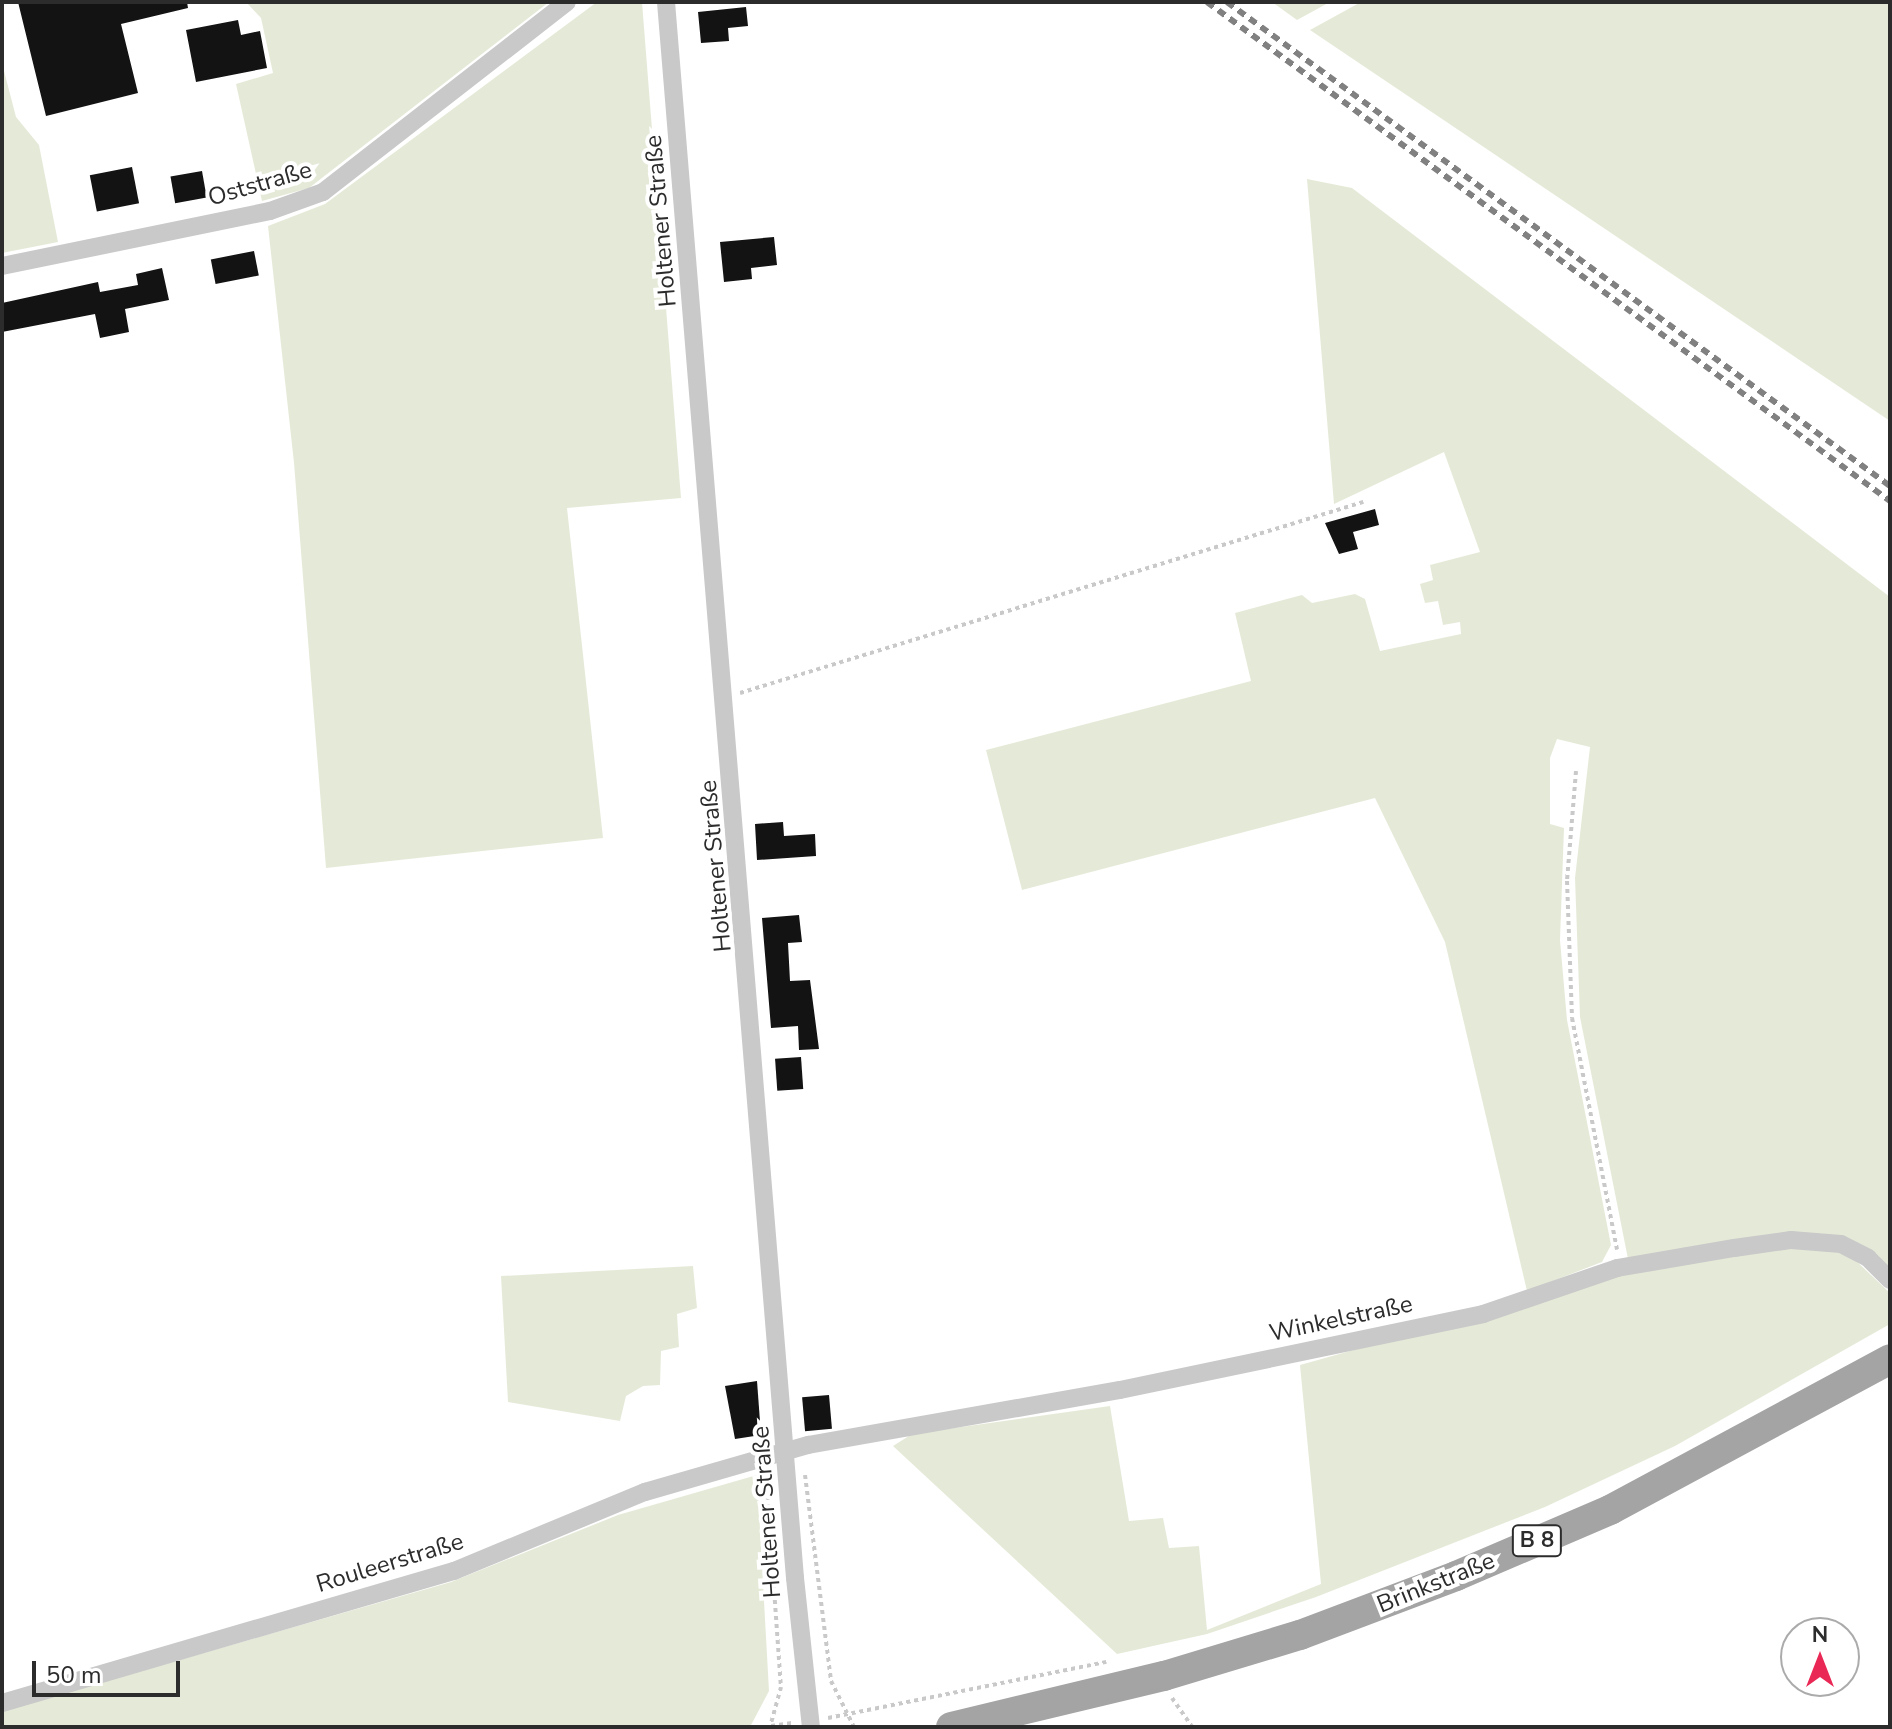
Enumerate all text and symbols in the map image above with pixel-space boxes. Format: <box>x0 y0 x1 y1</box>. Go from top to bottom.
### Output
street label: Holtener Straße <box>639 134 683 308</box>
street label: Oststraße <box>205 155 315 213</box>
street label: Holtener Straße <box>694 779 738 953</box>
street label: Winkelstraße <box>1267 1290 1415 1348</box>
street label: Holtener Straße <box>747 1425 787 1599</box>
road number: B 8 <box>1511 1523 1563 1559</box>
street label: Rouleerstraße <box>313 1527 467 1599</box>
street label: Brinkstraße <box>1373 1546 1499 1620</box>
north arrow <box>1780 1617 1860 1697</box>
text: N <box>1812 1620 1828 1650</box>
scale bar <box>36 1645 184 1695</box>
text: 50 m <box>46 1659 102 1691</box>

